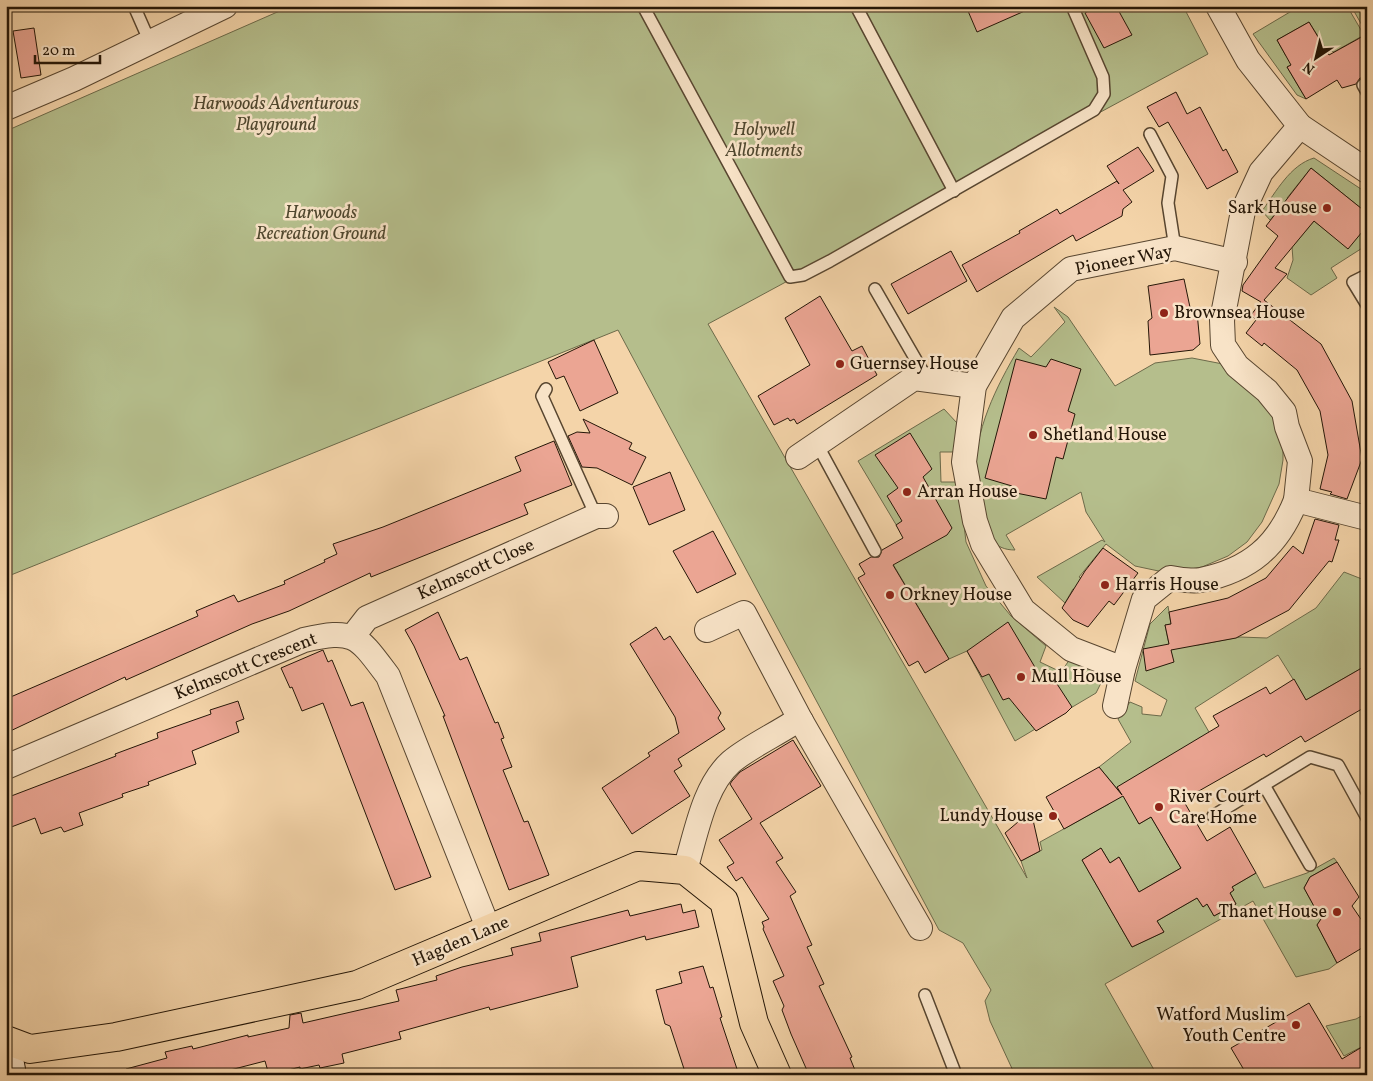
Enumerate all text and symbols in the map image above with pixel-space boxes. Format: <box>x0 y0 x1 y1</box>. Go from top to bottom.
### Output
scale bar <box>35 32 100 64</box>
north arrow <box>1290 32 1340 82</box>
text: 20 m <box>42 41 75 62</box>
text: N <box>1300 57 1319 78</box>
park label: Harwoods Adventurous Playground <box>193 92 359 138</box>
park label: Holywell Allotments <box>724 118 803 164</box>
place label: Sark House <box>1228 196 1317 221</box>
park label: Harwoods Recreation Ground <box>256 201 387 247</box>
marker: Sark House <box>1321 202 1333 214</box>
street label: Pioneer Way <box>1073 239 1175 283</box>
place label: Brownsea House <box>1174 301 1305 326</box>
marker: Brownsea House <box>1158 307 1170 319</box>
place label: Guernsey House <box>850 352 979 377</box>
marker: Guernsey House <box>834 358 846 370</box>
place label: Shetland House <box>1043 423 1167 448</box>
marker: Shetland House <box>1027 429 1039 441</box>
place label: Arran House <box>917 480 1018 505</box>
marker: Arran House <box>901 486 913 498</box>
street label: Kelmscott Close <box>414 533 538 607</box>
place label: Harris House <box>1115 573 1219 598</box>
marker: Harris House <box>1099 579 1111 591</box>
place label: Orkney House <box>900 583 1012 608</box>
marker: Orkney House <box>884 589 896 601</box>
street label: Kelmscott Crescent <box>171 627 321 707</box>
place label: Mull House <box>1031 665 1121 690</box>
marker: Mull House <box>1015 671 1027 683</box>
place label: River Court Care Home <box>1169 785 1261 831</box>
marker: River Court Care Home <box>1153 801 1165 813</box>
place label: Lundy House <box>940 804 1043 829</box>
marker: Lundy House <box>1047 810 1059 822</box>
place label: Thanet House <box>1218 900 1327 925</box>
marker: Thanet House <box>1331 906 1343 918</box>
street label: Hagden Lane <box>409 910 513 974</box>
place label: Watford Muslim Youth Centre <box>1156 1003 1286 1049</box>
marker: Watford Muslim Youth Centre <box>1290 1019 1302 1031</box>

